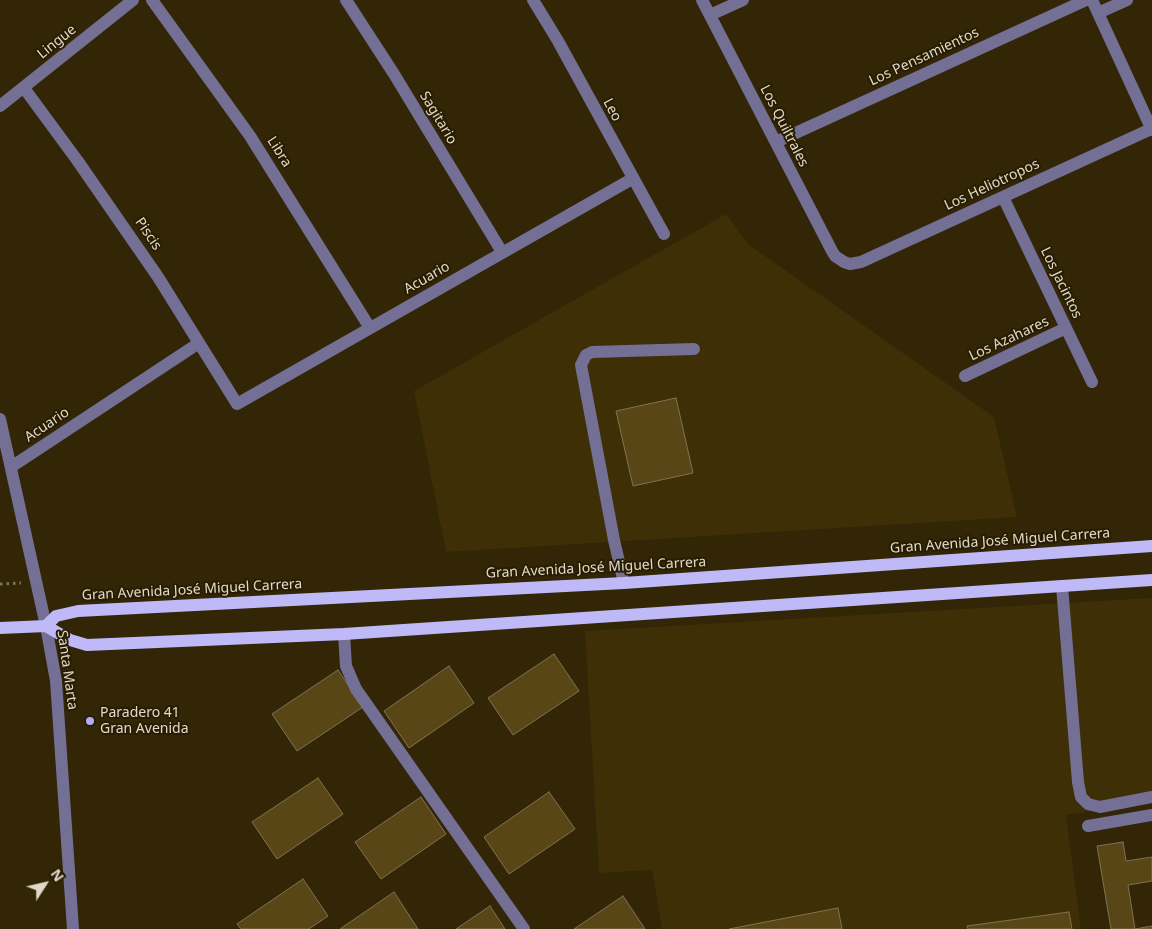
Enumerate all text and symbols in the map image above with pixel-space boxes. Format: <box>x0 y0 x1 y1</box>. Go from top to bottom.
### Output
street label: Lingue <box>34 21 80 63</box>
street label: Los Pensamientos <box>866 24 982 90</box>
street label: Los Quiltrales <box>756 82 812 170</box>
street label: Sagitario <box>416 89 460 147</box>
street label: Leo <box>599 96 625 124</box>
street label: Libra <box>263 134 295 170</box>
street label: Los Heliotropos <box>942 156 1042 214</box>
street label: Piscis <box>131 214 165 254</box>
street label: Los Jacintos <box>1037 245 1085 321</box>
street label: Acuario <box>401 258 453 298</box>
street label: Los Azahares <box>966 313 1052 365</box>
street label: Acuario <box>22 404 72 446</box>
street label: Gran Avenida José Miguel Carrera <box>889 525 1111 557</box>
street label: Gran Avenida José Miguel Carrera <box>485 554 707 582</box>
street label: Gran Avenida José Miguel Carrera <box>81 576 303 604</box>
street label: Santa Marta <box>53 629 81 711</box>
place label: Paradero 41 Gran Avenida <box>100 705 189 738</box>
marker: Paradero 41 Gran Avenida <box>84 715 96 727</box>
north arrow <box>20 859 70 909</box>
text: N <box>47 865 69 885</box>

